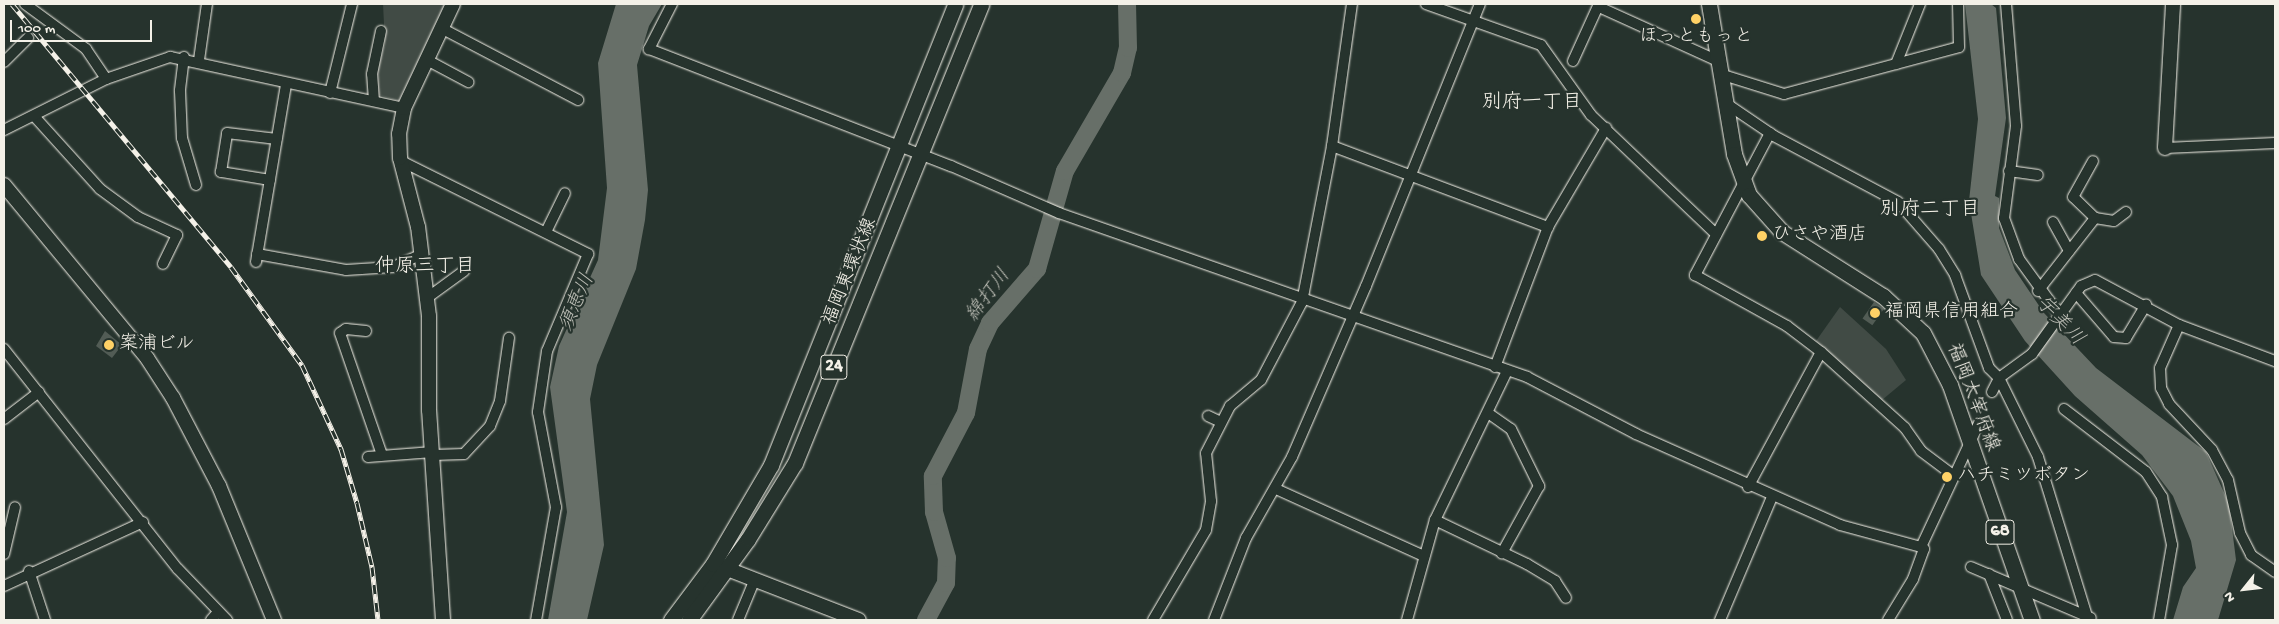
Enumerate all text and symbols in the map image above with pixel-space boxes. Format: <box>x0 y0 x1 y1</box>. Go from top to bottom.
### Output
scale bar <box>12 10 155 42</box>
marker: ほっともっと <box>1690 13 1702 25</box>
text: 100 m <box>18 20 55 38</box>
place label: ほっともっと <box>1639 27 1753 49</box>
district label: 別府一丁目 <box>1482 91 1582 115</box>
district label: 別府二丁目 <box>1880 198 1980 222</box>
street label: 福岡東環状線 <box>819 215 883 329</box>
place label: ひさや酒店 <box>1772 225 1867 247</box>
marker: ひさや酒店 <box>1756 230 1768 242</box>
district label: 仲原三丁目 <box>375 255 475 279</box>
water label: 綿打川 <box>961 265 1017 327</box>
water label: 須恵川 <box>555 271 601 335</box>
water label: 宇美川 <box>2030 292 2088 352</box>
place label: 福岡県信用組合 <box>1885 302 2018 324</box>
marker: 福岡県信用組合 <box>1869 307 1881 319</box>
place label: 案浦ビル <box>119 334 195 356</box>
marker: 案浦ビル <box>103 339 115 351</box>
street label: 福岡太宰府線 <box>1941 341 2003 455</box>
road number: 24 <box>820 352 848 382</box>
place label: ハチミツボタン <box>1957 466 2090 488</box>
marker: ハチミツボタン <box>1941 471 1953 483</box>
road number: 68 <box>1985 516 2015 548</box>
north arrow <box>2219 564 2269 614</box>
text: N <box>2221 588 2240 605</box>

